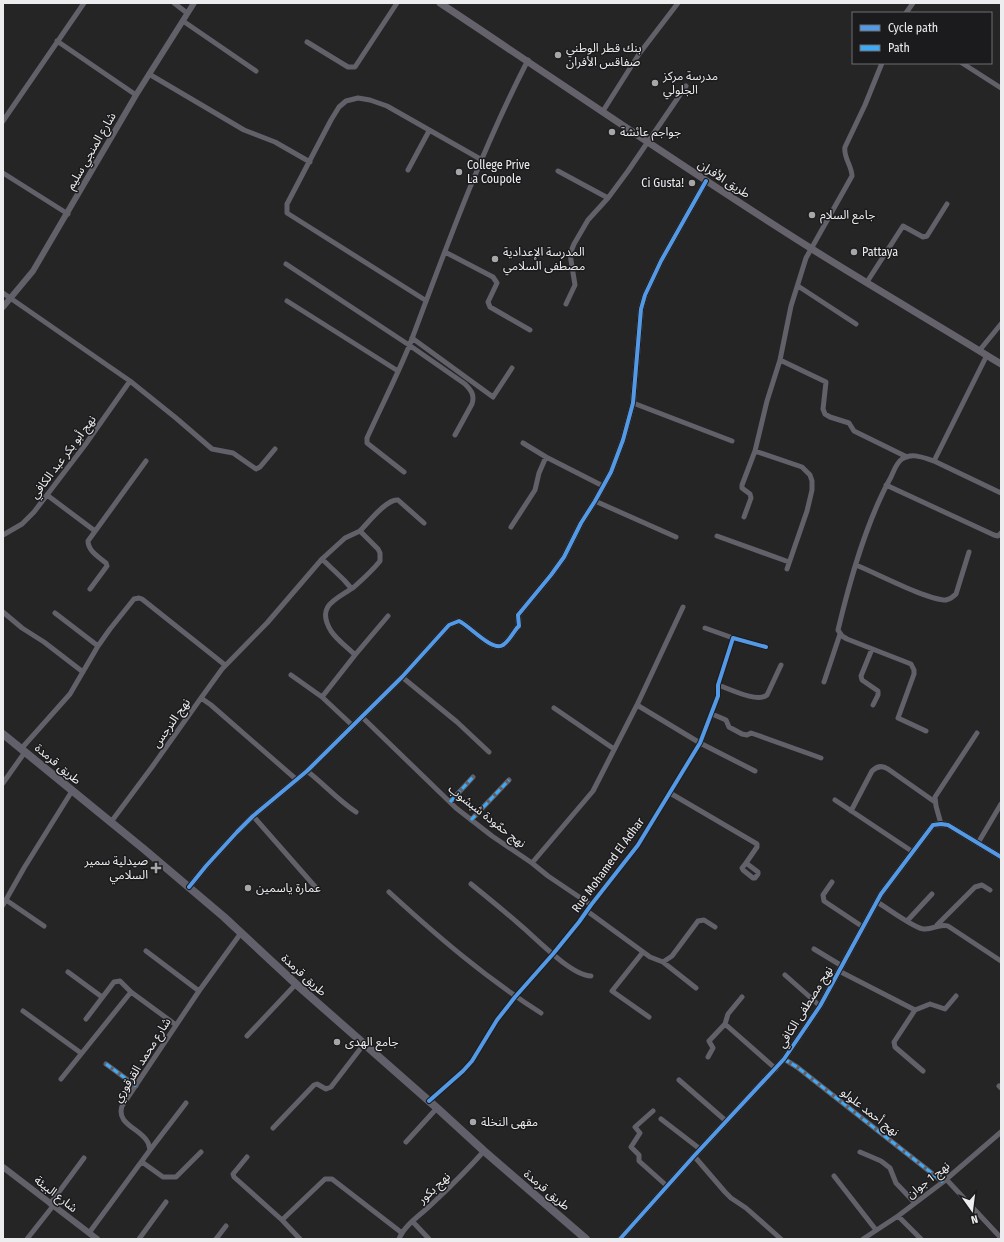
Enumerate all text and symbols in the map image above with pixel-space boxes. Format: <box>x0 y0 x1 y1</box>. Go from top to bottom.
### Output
legend <box>852 12 992 64</box>
text: Cycle path <box>888 21 938 35</box>
place label: بنك قطر الوطني صفاقس الأفران <box>566 41 641 69</box>
text: Path <box>888 41 910 55</box>
marker: بنك قطر الوطني صفاقس الأفران <box>553 50 563 60</box>
place label: مدرسة مركز الجلولي <box>662 69 718 100</box>
marker: مدرسة مركز الجلولي <box>650 78 660 88</box>
street label: شارع المنجي سليم <box>63 110 121 193</box>
place label: جواجم عائشة <box>620 125 681 141</box>
marker: جواجم عائشة <box>607 127 617 137</box>
street label: طريق الأفران <box>695 157 753 202</box>
place label: College Prive La Coupole <box>467 158 530 186</box>
marker: College Prive La Coupole <box>454 167 464 177</box>
place label: Ci Gusta! <box>641 176 684 190</box>
marker: Ci Gusta! <box>687 178 697 188</box>
place label: جامع السلام <box>820 208 875 224</box>
marker: جامع السلام <box>807 210 817 220</box>
place label: المدرسة الإعدادية مصطفى السلامي <box>503 245 585 276</box>
place label: Pattaya <box>862 245 898 259</box>
marker: Pattaya <box>849 247 859 257</box>
marker: المدرسة الإعدادية مصطفى السلامي <box>490 254 500 264</box>
street label: نهج أبو بكر عبد الكافي <box>27 412 101 503</box>
street label: نهج النرجس <box>149 696 195 751</box>
street label: طريق قرمدة <box>31 741 84 788</box>
street label: نهج حمّودة شبشوب <box>444 781 528 852</box>
street label: Rue Mohamed El Adhar <box>569 814 648 915</box>
place label: صيدلية سمير السلامي <box>83 854 148 885</box>
marker: صيدلية سمير السلامي <box>151 863 161 873</box>
place label: عمارة ياسمين <box>256 881 321 895</box>
marker: عمارة ياسمين <box>243 883 253 893</box>
street label: طريق قرمدة <box>278 951 329 1000</box>
street label: نهج مصطفى الكافي <box>774 964 838 1052</box>
street label: شارع محمد القرقوري <box>110 1015 176 1106</box>
place label: جامع الهدى <box>345 1035 399 1051</box>
marker: جامع الهدى <box>332 1037 342 1047</box>
street label: نهج أحمد علولو <box>837 1085 902 1141</box>
place label: مقهى النخلة <box>481 1115 538 1129</box>
marker: مقهى النخلة <box>468 1117 478 1127</box>
street label: نهج 1 جوان <box>903 1159 954 1203</box>
street label: طريق قرمدة <box>520 1167 573 1214</box>
street label: نهج بكور <box>414 1169 455 1209</box>
street label: شارع البيئة <box>30 1173 80 1217</box>
north arrow <box>952 1190 992 1230</box>
text: N <box>970 1212 979 1226</box>

